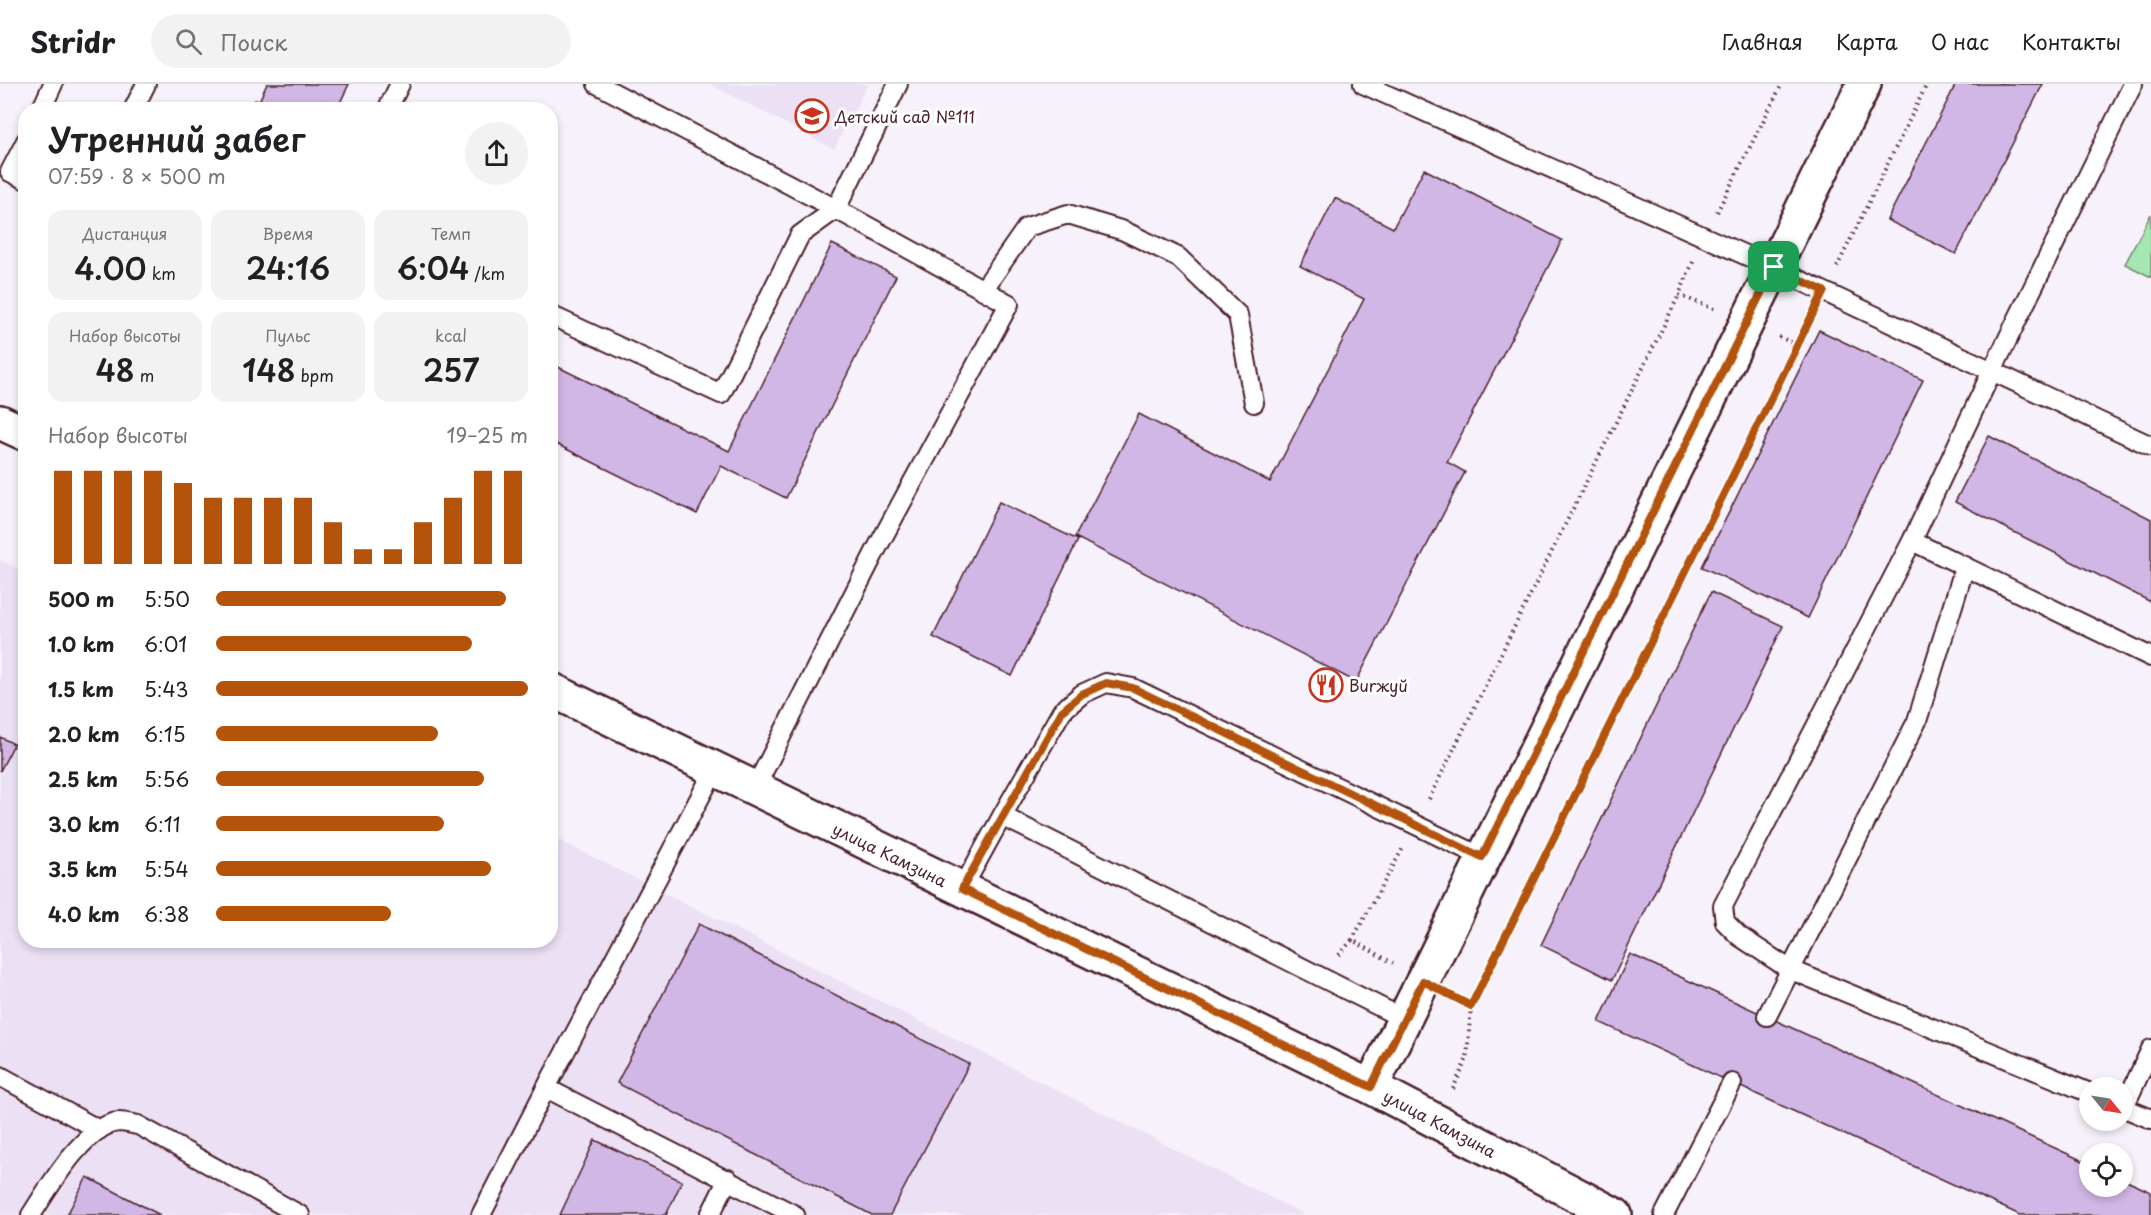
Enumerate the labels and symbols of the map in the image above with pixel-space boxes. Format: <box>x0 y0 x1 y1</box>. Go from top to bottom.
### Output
school or university icon: Детский сад №111 <box>794 98 830 134</box>
place label: Детский сад №111 <box>834 104 975 128</box>
pin <box>1748 241 1799 292</box>
restaurant icon: Burжуй <box>1308 667 1344 703</box>
place label: Burжуй <box>1349 673 1408 697</box>
street label: улица Камзина <box>829 816 951 892</box>
north arrow <box>2079 1077 2133 1131</box>
street label: улица Камзина <box>1379 1083 1501 1163</box>

